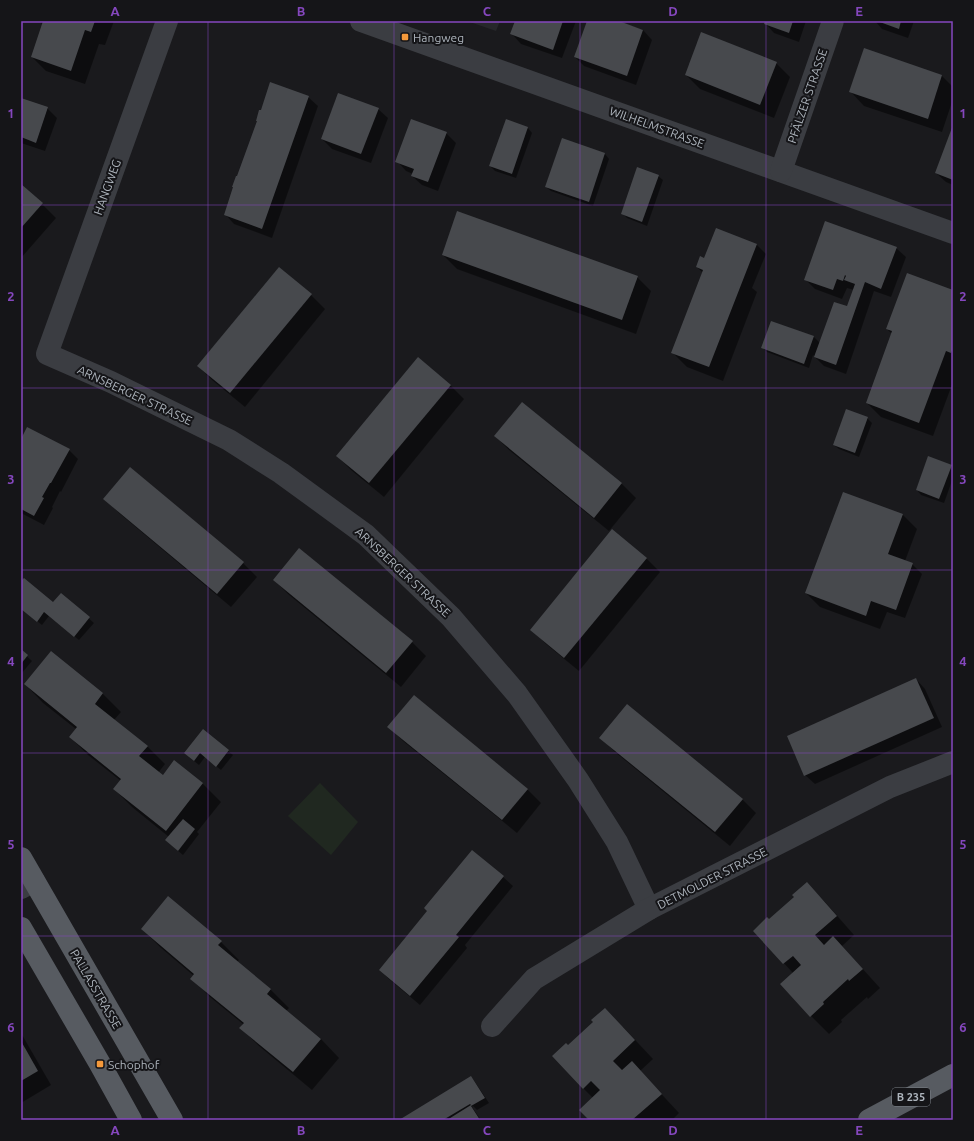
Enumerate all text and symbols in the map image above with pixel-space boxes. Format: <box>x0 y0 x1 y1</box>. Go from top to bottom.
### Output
text: A <box>110 4 120 18</box>
text: B <box>297 4 306 18</box>
text: C <box>483 4 492 18</box>
text: D <box>668 4 678 18</box>
text: E <box>855 4 863 18</box>
place label: Hangweg <box>413 31 464 44</box>
marker: Hangweg <box>400 32 410 42</box>
street label: PFÄLZER STRASSE <box>785 47 829 145</box>
street label: WILHELMSTRASSE <box>608 104 706 150</box>
text: 1 <box>7 106 15 120</box>
text: 1 <box>959 106 967 120</box>
street label: HANGWEG <box>91 157 123 217</box>
text: 2 <box>7 289 15 303</box>
text: 2 <box>959 289 967 303</box>
street label: ARNSBERGER STRASSE <box>76 363 195 427</box>
text: 3 <box>7 472 15 486</box>
text: 3 <box>959 472 967 486</box>
street label: ARNSBERGER STRASSE <box>353 525 453 620</box>
text: 4 <box>7 654 15 668</box>
text: 4 <box>959 654 967 668</box>
text: 5 <box>7 837 15 851</box>
text: 5 <box>959 837 967 851</box>
street label: DETMOLDER STRASSE <box>655 845 769 911</box>
street label: PALLASSTRASSE <box>68 947 124 1031</box>
text: 6 <box>7 1020 15 1034</box>
text: 6 <box>959 1020 967 1034</box>
place label: Schophof <box>108 1058 160 1071</box>
marker: Schophof <box>95 1059 105 1069</box>
road number: B 235 <box>892 1088 930 1106</box>
text: A <box>110 1123 120 1137</box>
text: B <box>297 1123 306 1137</box>
text: C <box>483 1123 492 1137</box>
text: D <box>668 1123 678 1137</box>
text: E <box>855 1123 863 1137</box>

